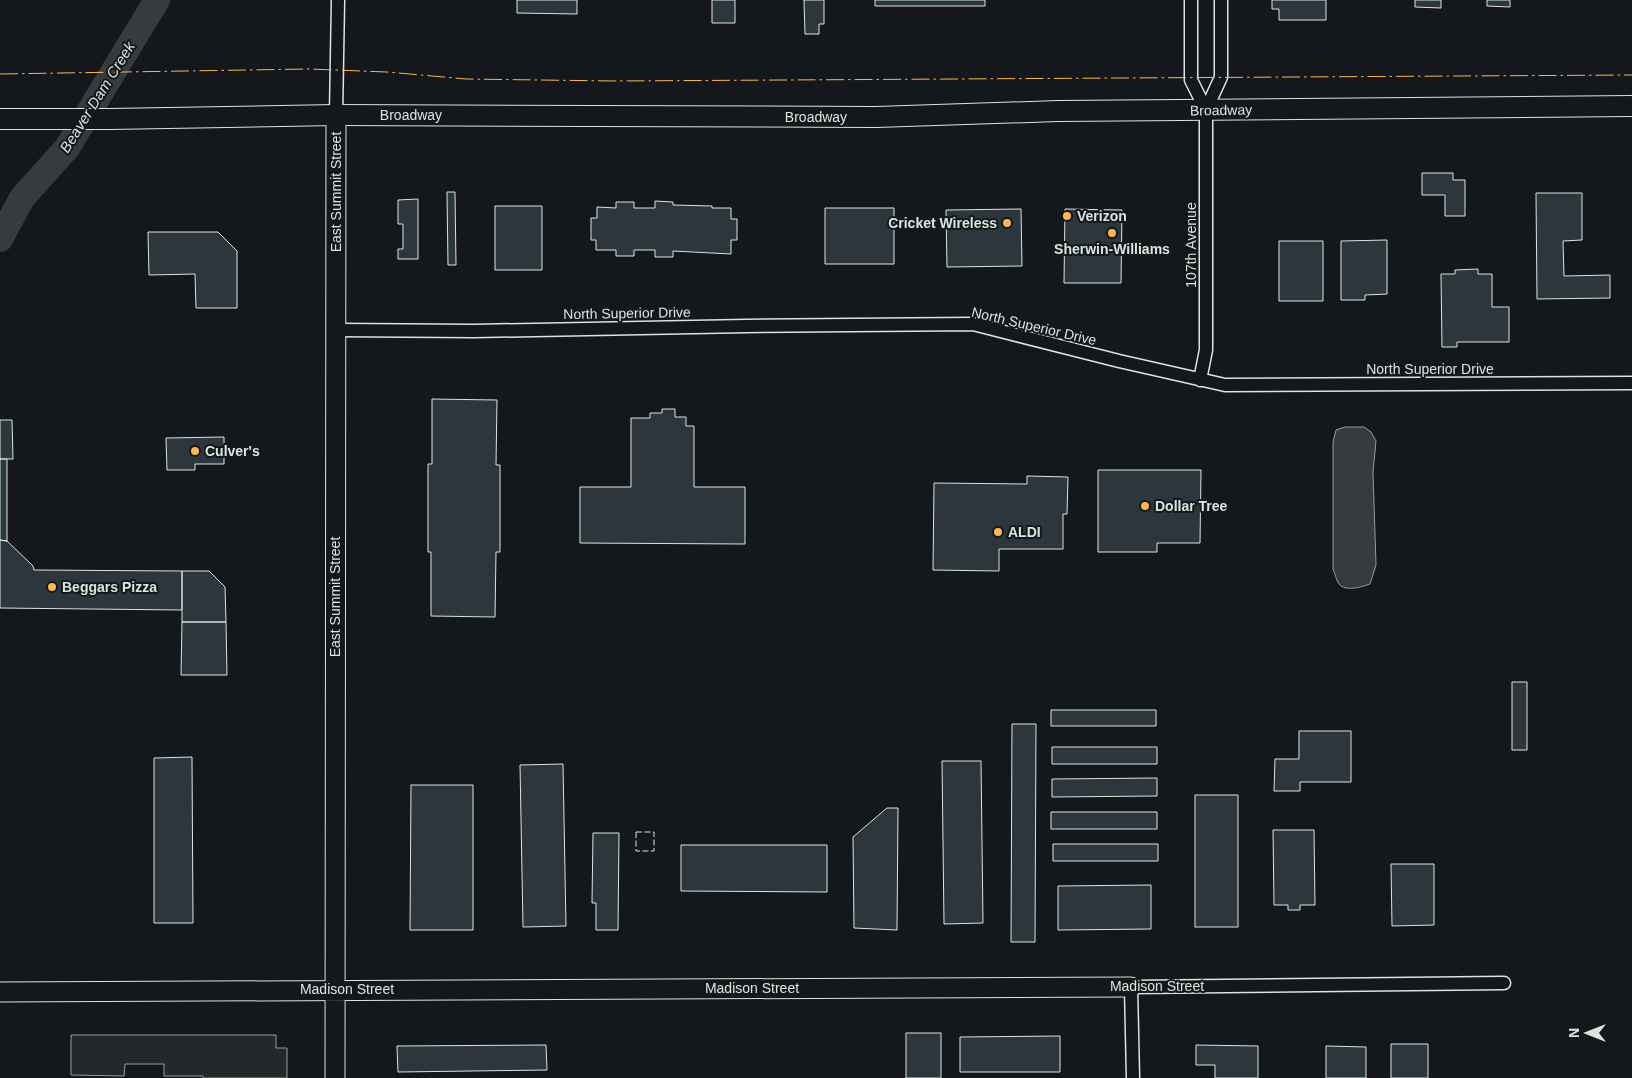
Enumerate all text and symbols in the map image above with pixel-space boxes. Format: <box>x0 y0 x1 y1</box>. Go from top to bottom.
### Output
water label: Beaver Dam Creek <box>56 37 139 156</box>
street label: Broadway <box>1190 101 1252 119</box>
street label: Broadway <box>380 107 442 123</box>
street label: Broadway <box>785 109 847 125</box>
street label: East Summit Street <box>328 132 344 252</box>
street label: 107th Avenue <box>1183 202 1199 288</box>
place label: Verizon <box>1077 208 1127 224</box>
marker: Verizon <box>1061 210 1073 222</box>
place label: Cricket Wireless <box>888 215 997 231</box>
marker: Cricket Wireless <box>1001 217 1013 229</box>
marker: Sherwin-Williams <box>1106 227 1118 239</box>
place label: Sherwin-Williams <box>1054 241 1170 257</box>
street label: North Superior Drive <box>563 304 691 322</box>
street label: North Superior Drive <box>970 304 1098 348</box>
street label: North Superior Drive <box>1366 361 1494 377</box>
place label: Culver's <box>205 443 260 459</box>
marker: Culver's <box>189 445 201 457</box>
place label: Dollar Tree <box>1155 498 1228 514</box>
marker: Dollar Tree <box>1139 500 1151 512</box>
place label: ALDI <box>1008 524 1041 540</box>
marker: ALDI <box>992 526 1004 538</box>
street label: East Summit Street <box>327 537 343 657</box>
place label: Beggars Pizza <box>62 579 157 595</box>
marker: Beggars Pizza <box>46 581 58 593</box>
street label: Madison Street <box>1110 978 1204 994</box>
street label: Madison Street <box>705 980 799 996</box>
street label: Madison Street <box>300 981 394 997</box>
north arrow <box>1562 1008 1612 1058</box>
text: N <box>1566 1028 1582 1038</box>

